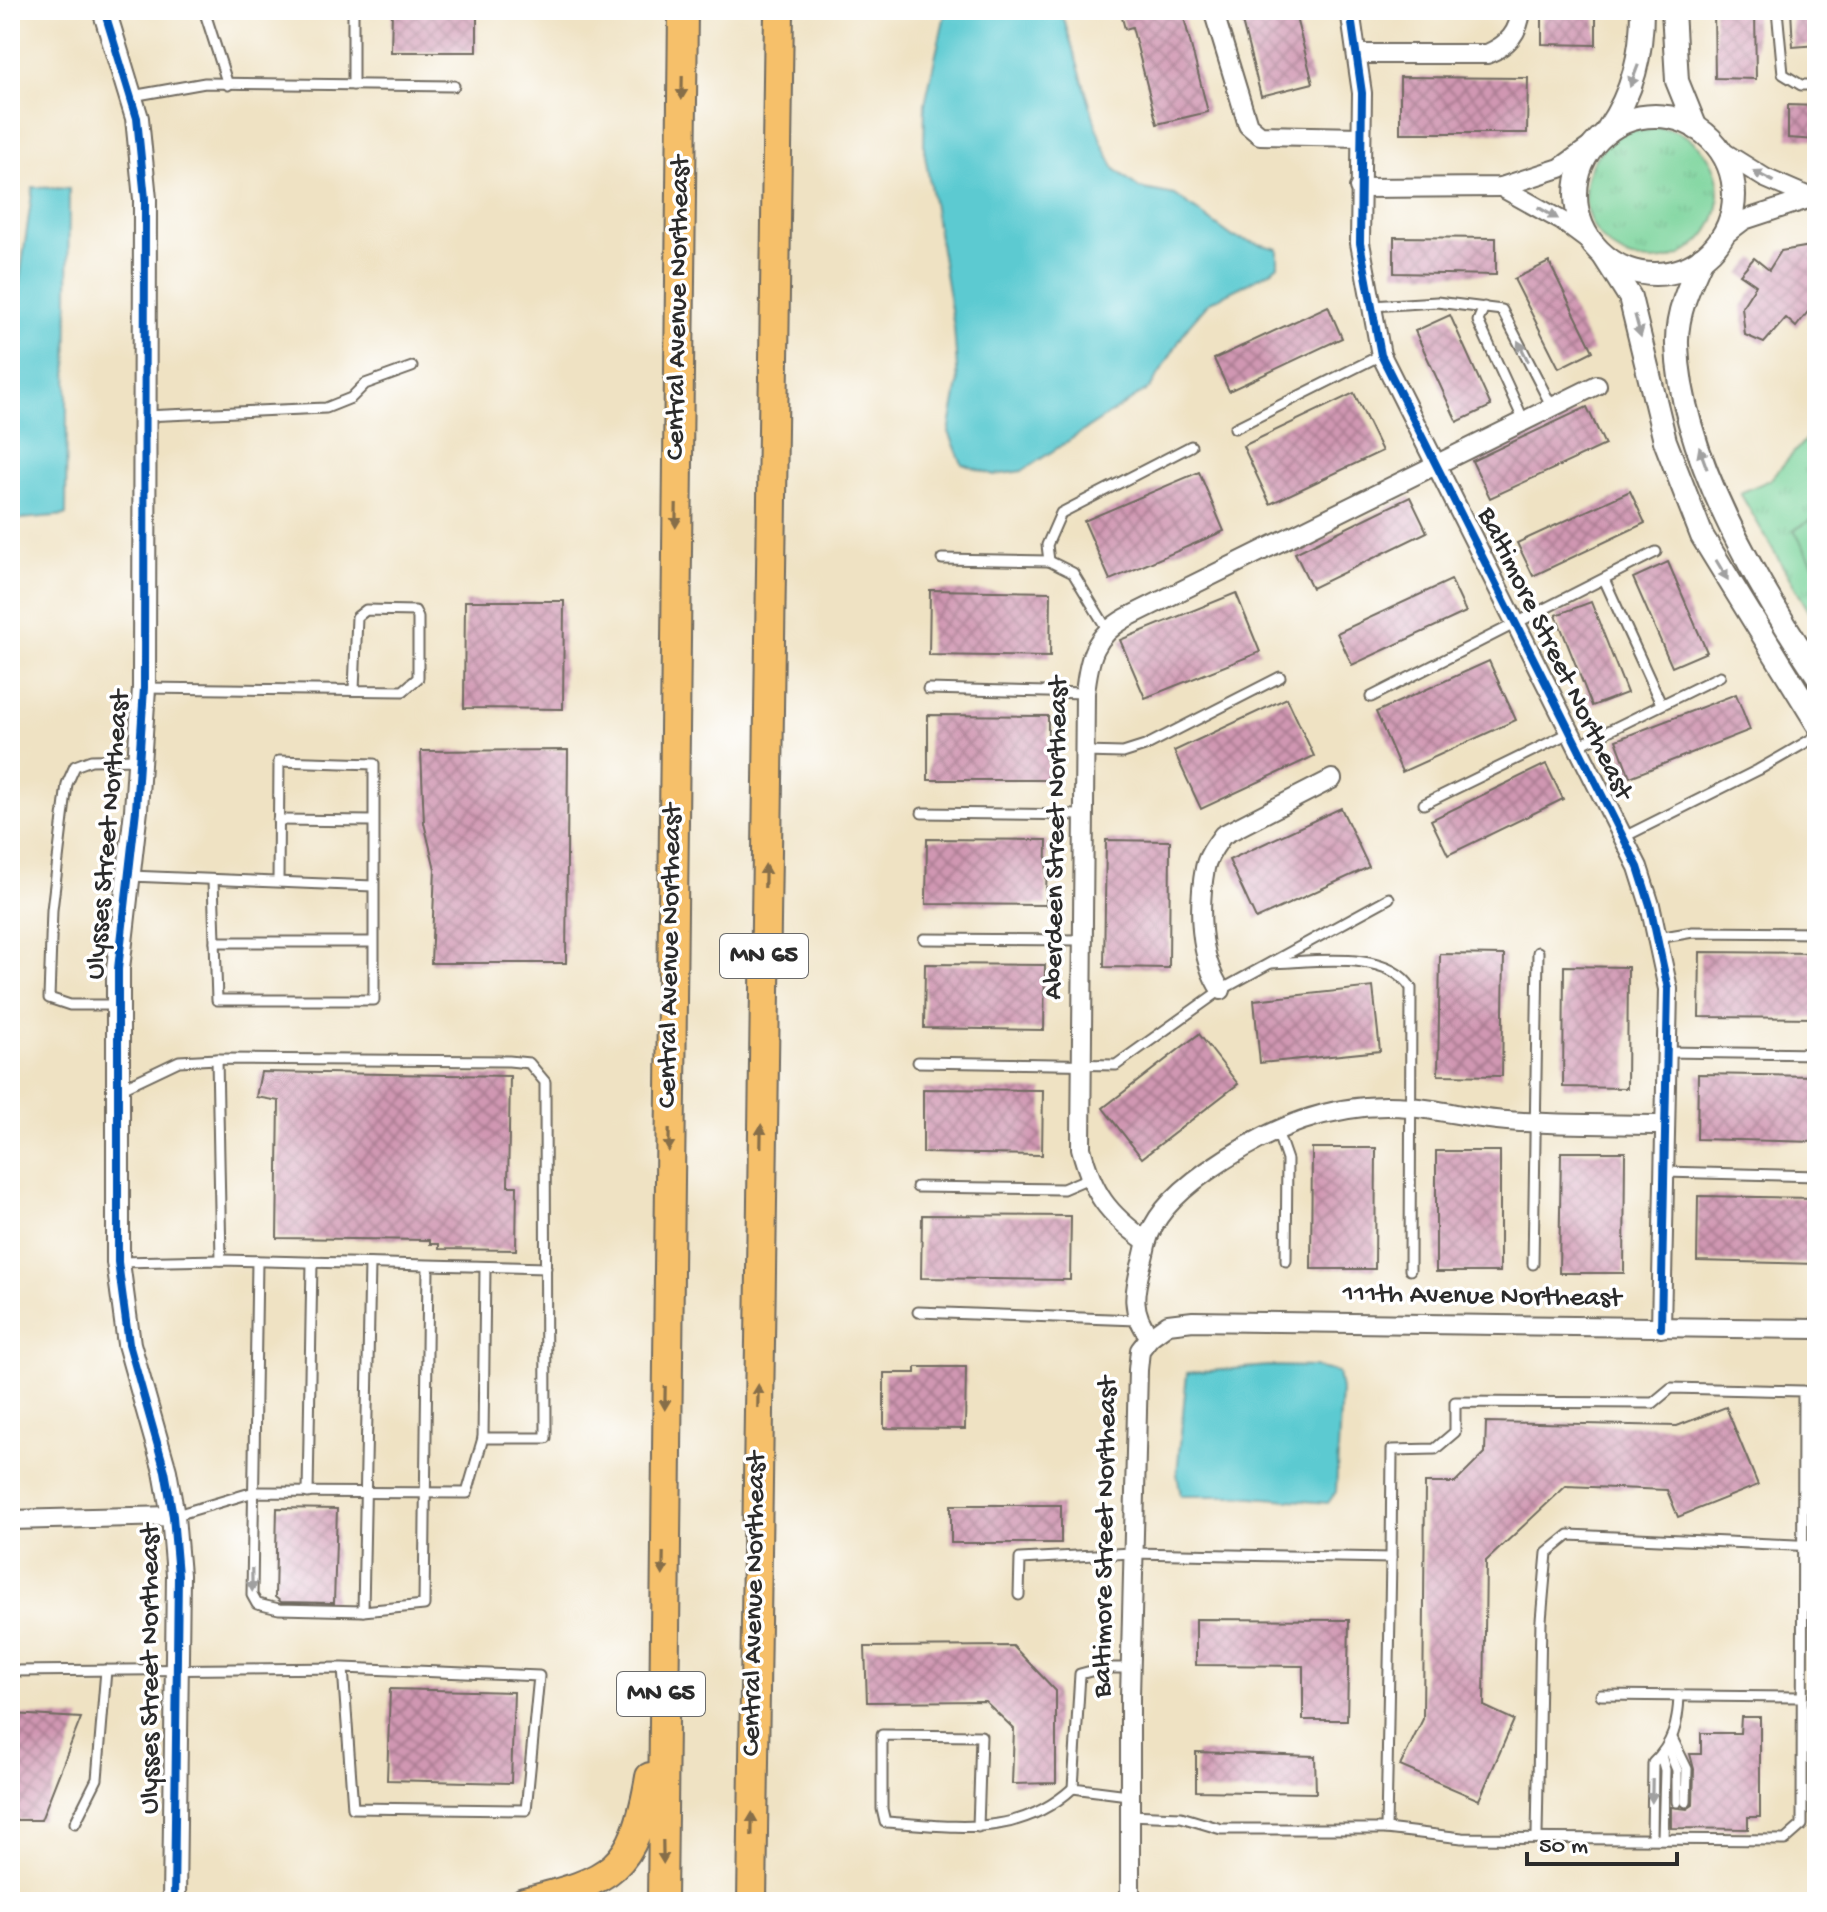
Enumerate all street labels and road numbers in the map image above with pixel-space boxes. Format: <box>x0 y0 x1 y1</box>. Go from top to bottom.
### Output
street label: Central Avenue Northeast <box>660 153 698 460</box>
street label: Baltimore Street Northeast <box>1468 502 1640 808</box>
street label: Aberdeen Street Northeast <box>1038 674 1076 1000</box>
street label: Ulysses Street Northeast <box>80 686 138 981</box>
street label: Central Avenue Northeast <box>652 801 690 1108</box>
road number: MN 65 <box>720 934 808 978</box>
street label: 111th Avenue Northeast <box>1341 1278 1624 1316</box>
street label: Baltimore Street Northeast <box>1087 1374 1125 1699</box>
street label: Central Avenue Northeast <box>736 1449 774 1756</box>
street label: Ulysses Street Northeast <box>135 1521 168 1814</box>
road number: MN 65 <box>617 1672 705 1716</box>

